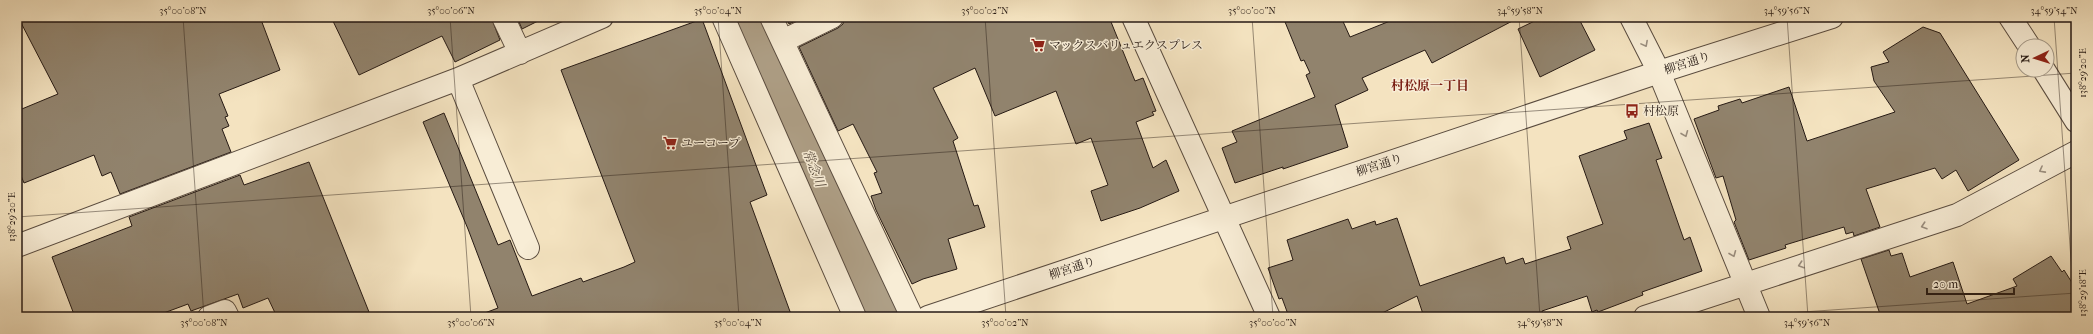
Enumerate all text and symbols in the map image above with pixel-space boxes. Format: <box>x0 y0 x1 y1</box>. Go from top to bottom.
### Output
text: 35°00'08"N <box>159 5 207 17</box>
text: 35°00'06"N <box>427 5 475 17</box>
text: 35°00'04"N <box>694 5 742 17</box>
text: 35°00'02"N <box>961 5 1009 17</box>
text: 35°00'00"N <box>1228 5 1276 17</box>
text: 34°59'58"N <box>1497 5 1544 17</box>
text: 34°59'56"N <box>1764 5 1811 17</box>
text: 34°59'54"N <box>2030 5 2078 17</box>
supermarket icon: マックスバリュエクスプレス <box>1030 37 1046 53</box>
place label: マックスバリュエクスプレス <box>1049 38 1203 52</box>
north arrow <box>2015 38 2055 78</box>
one-way arrow <box>1641 40 1648 48</box>
text: 138°29'20"E <box>2077 48 2089 98</box>
street label: 柳宮通り <box>1662 49 1712 77</box>
text: N <box>2019 53 2032 63</box>
district label: 村松原一丁目 <box>1391 78 1469 93</box>
bus stop icon: 村松原 <box>1624 103 1640 119</box>
place label: 村松原 <box>1643 104 1679 118</box>
one-way arrow <box>1680 130 1688 137</box>
supermarket icon: ユーコープ <box>662 135 678 151</box>
place label: ユーコープ <box>681 136 740 150</box>
water label: 常念川 <box>800 147 829 191</box>
street label: 柳宮通り <box>1354 151 1404 179</box>
one-way arrow <box>2038 165 2046 173</box>
text: 138°29'20"E <box>6 192 18 242</box>
one-way arrow <box>1921 221 1928 229</box>
one-way arrow <box>1729 251 1737 258</box>
street label: 柳宮通り <box>1047 254 1097 282</box>
one-way arrow <box>1797 260 1804 269</box>
text: 138°29'18"E <box>2077 269 2089 317</box>
scale bar <box>1927 270 2014 296</box>
text: 20 m <box>1933 277 1958 291</box>
text: 35°00'08"N <box>180 317 228 329</box>
text: 35°00'06"N <box>447 317 495 329</box>
text: 35°00'04"N <box>714 317 762 329</box>
text: 35°00'02"N <box>981 317 1029 329</box>
text: 35°00'00"N <box>1249 317 1297 329</box>
text: 34°59'58"N <box>1517 317 1564 329</box>
text: 34°59'56"N <box>1784 317 1831 329</box>

